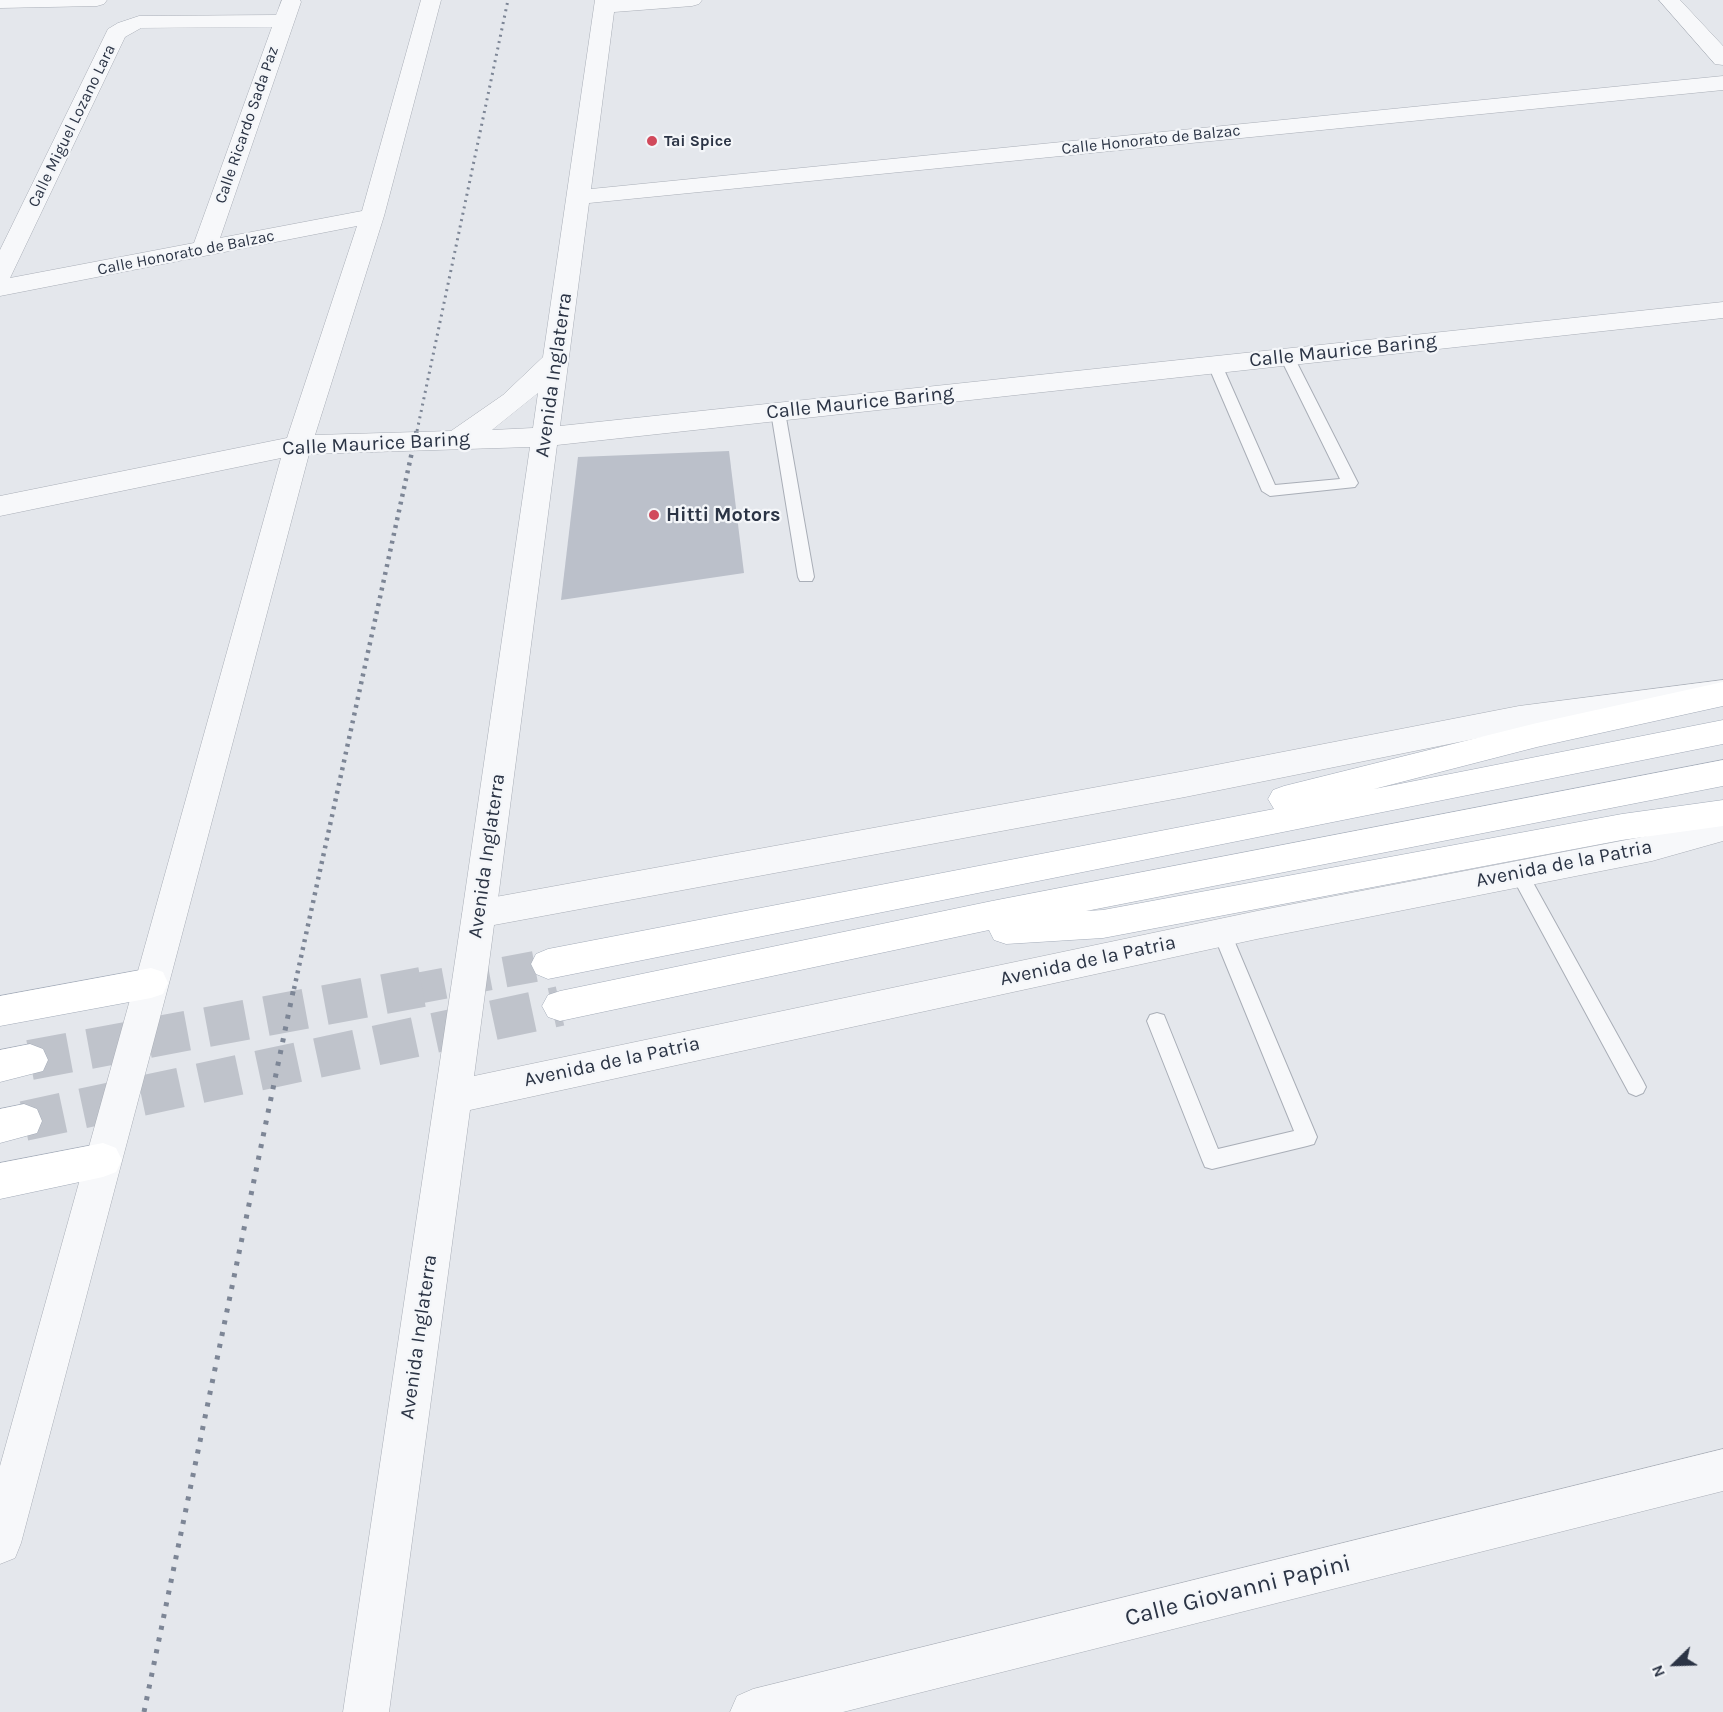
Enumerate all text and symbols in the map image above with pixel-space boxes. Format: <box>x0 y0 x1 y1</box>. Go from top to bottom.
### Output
street label: Calle Miguel Lozano Lara <box>24 41 120 211</box>
street label: Calle Ricardo Sada Paz <box>211 44 283 206</box>
street label: Calle Honorato de Balzac <box>1061 121 1241 159</box>
place label: Tai Spice <box>664 131 732 151</box>
marker: Tai Spice <box>645 134 659 148</box>
street label: Calle Honorato de Balzac <box>96 226 276 280</box>
street label: Avenida Inglaterra <box>531 291 577 459</box>
street label: Calle Maurice Baring <box>1248 329 1438 373</box>
street label: Calle Maurice Baring <box>765 381 955 425</box>
street label: Calle Maurice Baring <box>281 427 471 461</box>
place label: Hitti Motors <box>666 503 780 527</box>
marker: Hitti Motors <box>647 508 661 522</box>
street label: Avenida Inglaterra <box>464 772 510 940</box>
street label: Avenida de la Patria <box>1474 835 1654 893</box>
street label: Avenida de la Patria <box>998 931 1178 991</box>
street label: Avenida de la Patria <box>522 1032 702 1092</box>
street label: Avenida Inglaterra <box>396 1253 442 1421</box>
street label: Calle Giovanni Papini <box>1122 1549 1354 1633</box>
north arrow <box>1645 1634 1705 1694</box>
text: N <box>1647 1662 1669 1680</box>

